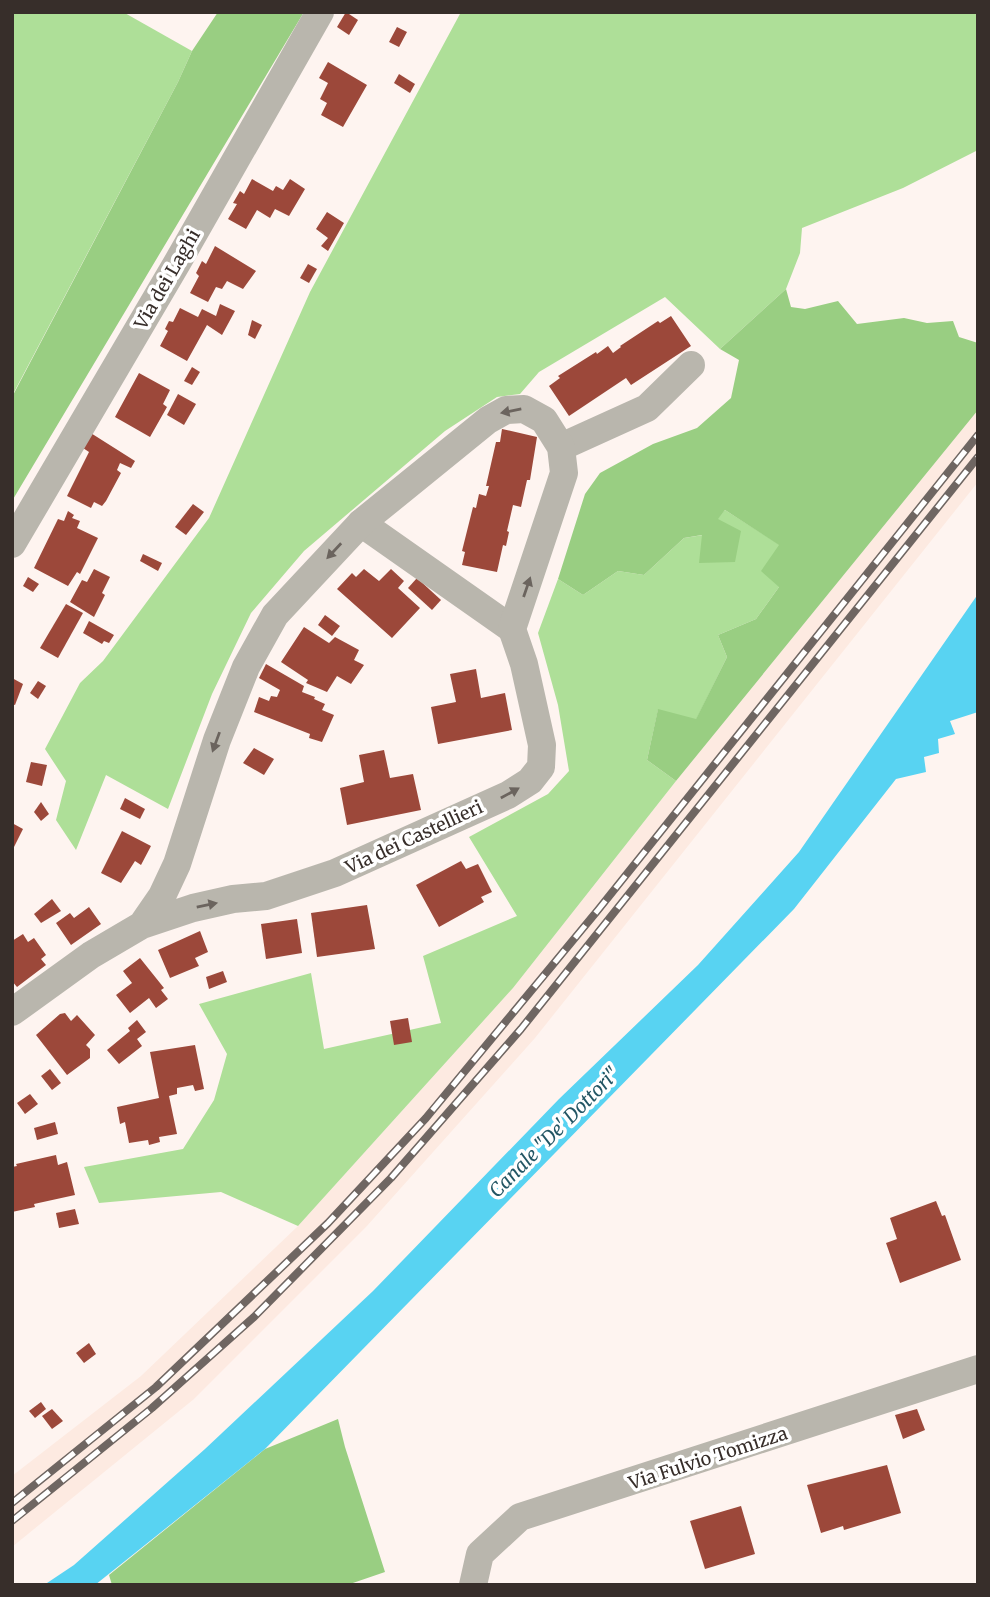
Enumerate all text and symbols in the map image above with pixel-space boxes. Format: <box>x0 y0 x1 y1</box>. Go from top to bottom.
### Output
street label: Via dei Laghi <box>129 225 205 334</box>
one-way arrow <box>500 406 522 417</box>
one-way arrow <box>327 542 343 559</box>
one-way arrow <box>522 576 533 597</box>
one-way arrow <box>211 732 222 753</box>
one-way arrow <box>500 787 520 799</box>
street label: Via dei Castellieri <box>341 795 486 879</box>
one-way arrow <box>196 899 218 910</box>
water label: Canale "De' Dottori" <box>484 1062 624 1202</box>
street label: Via Fulvio Tomizza <box>625 1421 791 1495</box>

